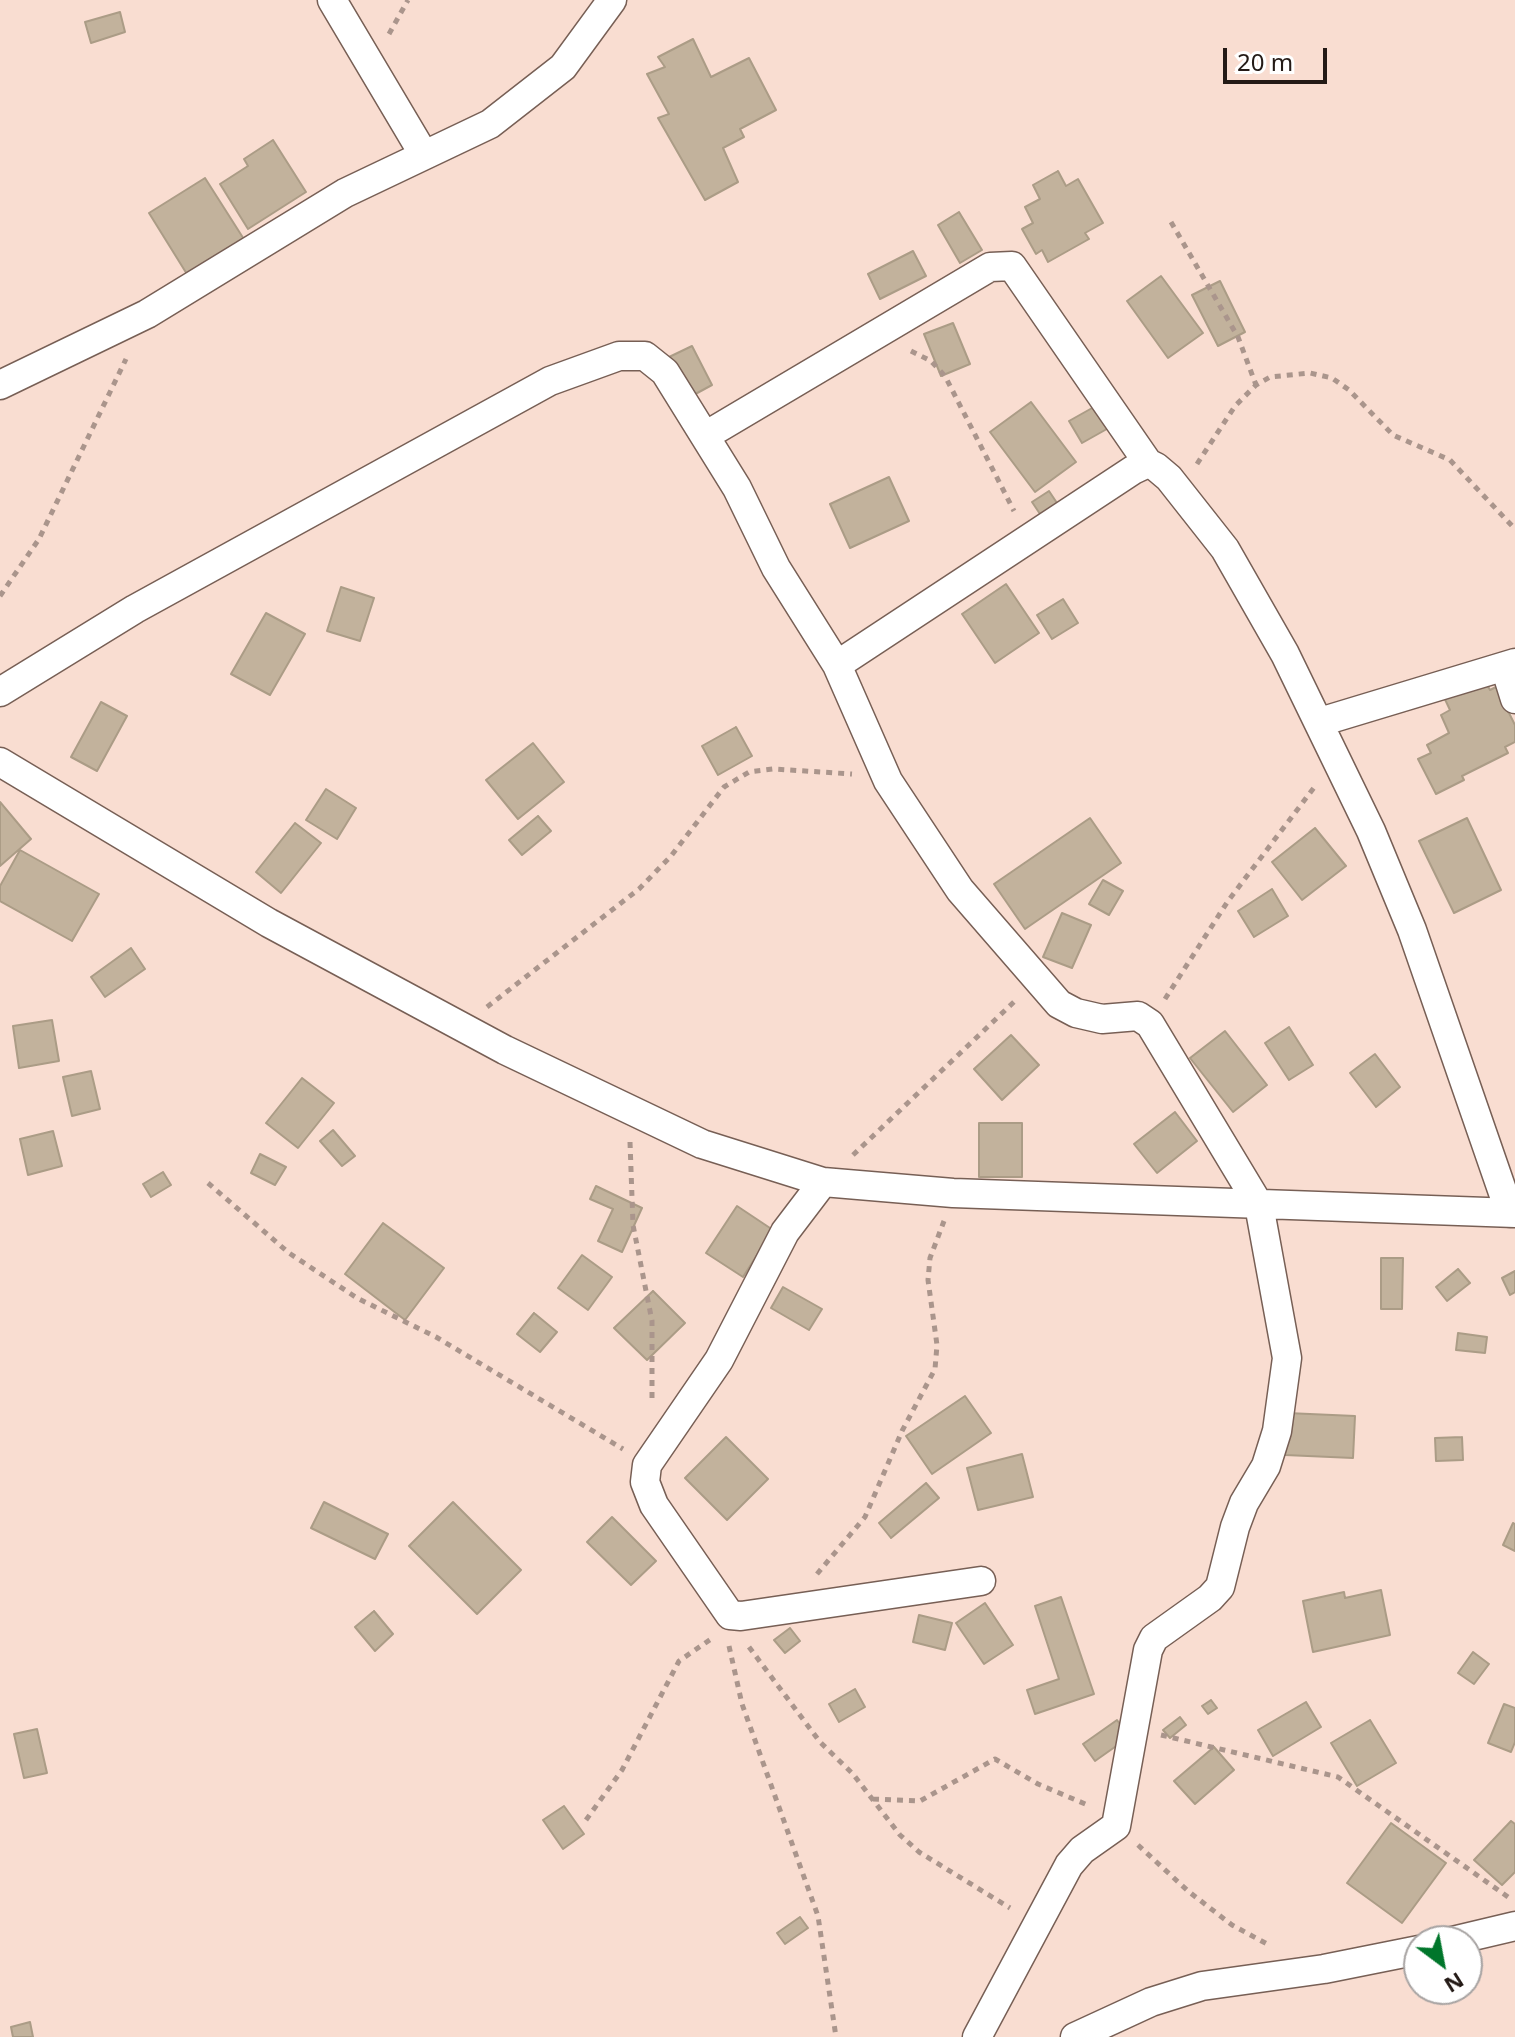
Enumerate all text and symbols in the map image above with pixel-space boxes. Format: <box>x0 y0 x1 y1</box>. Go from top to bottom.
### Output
scale bar <box>1227 32 1331 82</box>
text: 20 m <box>1237 45 1293 78</box>
north arrow <box>1403 1925 1483 2005</box>
text: N <box>1439 1966 1470 2001</box>

